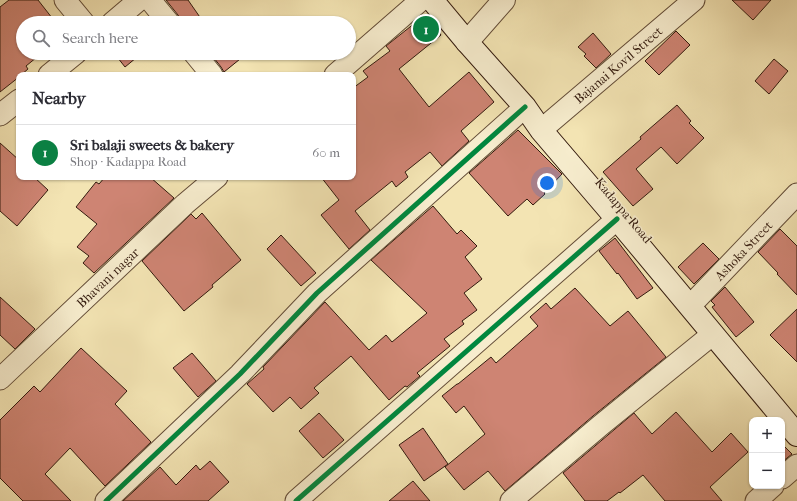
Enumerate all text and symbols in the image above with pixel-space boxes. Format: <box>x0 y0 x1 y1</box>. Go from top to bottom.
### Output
pin: 1 <box>413 14 439 44</box>
search box <box>16 16 356 60</box>
street label: Bajanai Kovil Street <box>571 23 666 107</box>
icon: search <box>30 27 52 49</box>
text: Search here <box>62 29 138 47</box>
text: Nearby <box>32 88 86 108</box>
text: Sri balaji sweets & bakery <box>70 136 234 154</box>
text: 1 <box>43 145 47 160</box>
text: 60 m <box>312 145 340 160</box>
text: Shop · Kadappa Road <box>70 154 186 169</box>
your location <box>537 173 557 193</box>
street label: Kadappa Road <box>592 175 656 247</box>
street label: Ashoka Street <box>711 217 776 284</box>
street label: Bhavani nagar <box>74 244 143 311</box>
map controls <box>749 417 785 489</box>
button: + <box>749 417 785 453</box>
button: − <box>749 453 785 489</box>

